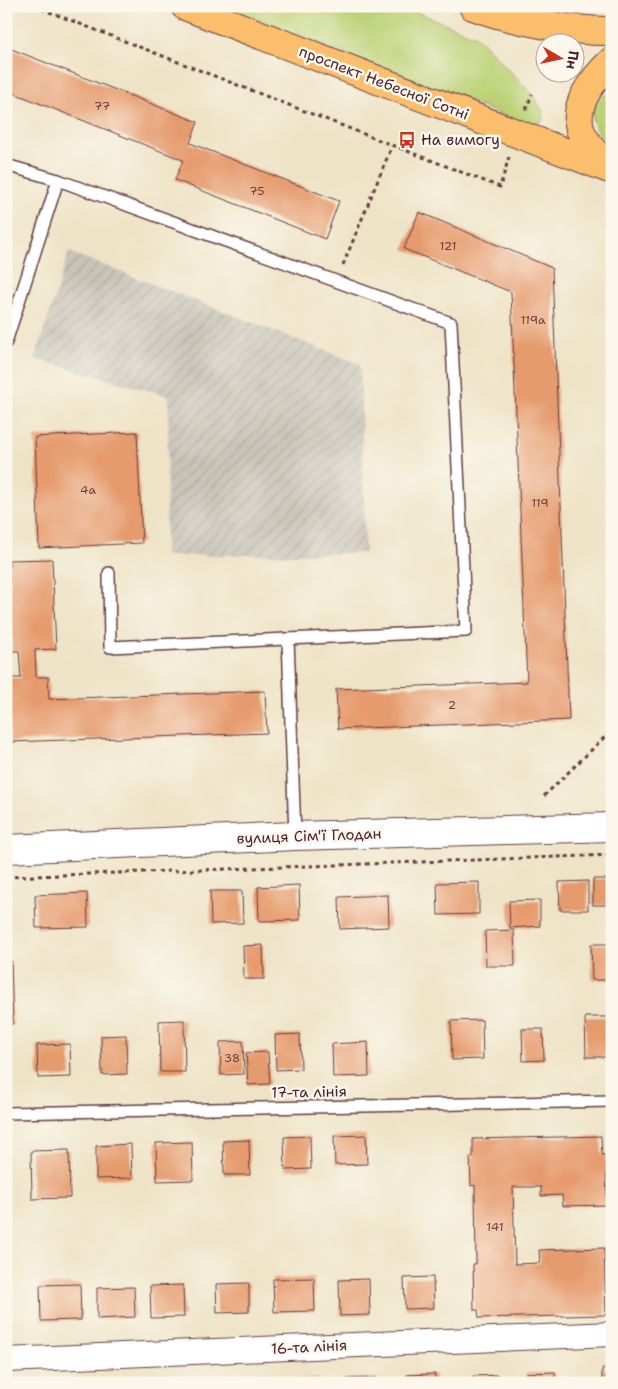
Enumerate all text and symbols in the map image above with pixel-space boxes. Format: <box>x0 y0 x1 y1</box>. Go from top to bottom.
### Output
north arrow <box>536 32 586 82</box>
street label: проспект Небесної Сотні <box>296 41 472 125</box>
text: Пн <box>563 49 583 71</box>
house number: 77 <box>94 98 110 114</box>
bus stop icon: На вимогу <box>397 130 417 150</box>
place label: На вимогу <box>421 130 500 150</box>
house number: 75 <box>249 183 265 199</box>
house number: 121 <box>439 238 457 254</box>
house number: 119а <box>520 312 546 328</box>
house number: 4а <box>80 482 96 498</box>
house number: 119 <box>531 495 549 511</box>
house number: 2 <box>448 697 456 713</box>
street label: вулиця Сім'ї Глодан <box>236 823 382 849</box>
house number: 38 <box>224 1050 240 1066</box>
street label: 17-та лінія <box>271 1081 347 1103</box>
house number: 141 <box>486 1219 504 1235</box>
street label: 16-та лінія <box>270 1335 348 1359</box>

